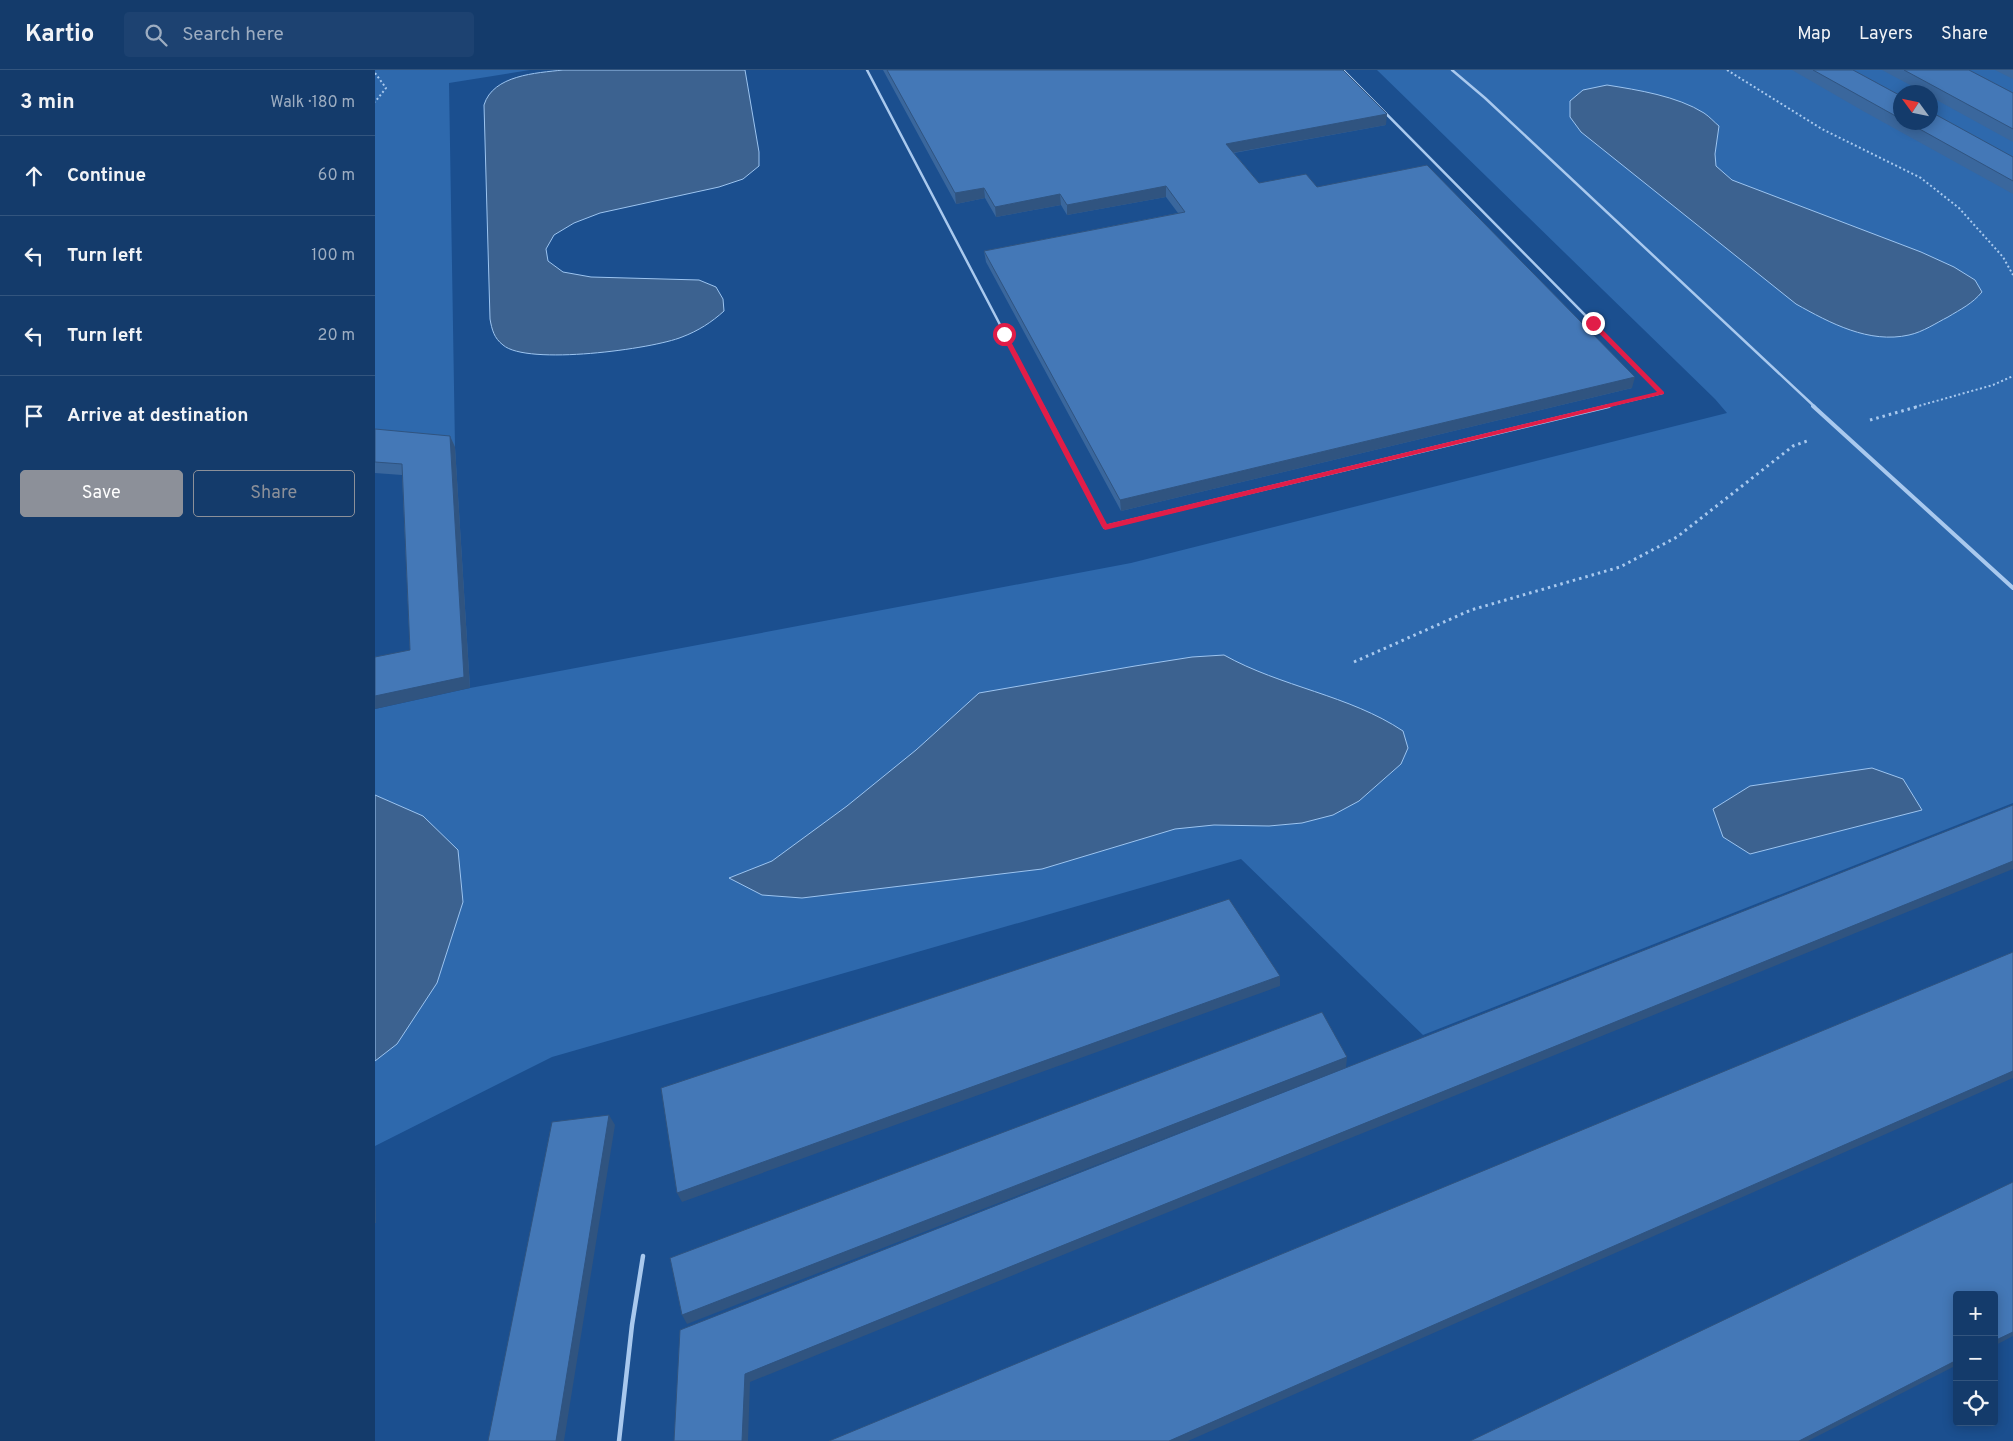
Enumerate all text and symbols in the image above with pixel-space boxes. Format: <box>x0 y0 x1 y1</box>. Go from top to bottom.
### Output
search box <box>124 12 474 57</box>
text: Kartio <box>25 20 94 50</box>
icon: search <box>142 21 170 49</box>
text: Search here <box>182 23 284 47</box>
text: Map <box>1797 23 1831 46</box>
text: Layers <box>1859 23 1913 46</box>
text: Share <box>1941 23 1988 46</box>
north arrow <box>1893 85 1938 130</box>
text: 3 min <box>20 89 75 116</box>
text: Walk · 180 m <box>270 93 355 113</box>
icon: ahead <box>20 162 48 190</box>
text: Continue <box>67 164 146 188</box>
text: 60 m <box>318 166 355 186</box>
icon: left <box>20 242 48 270</box>
text: Turn left <box>67 244 143 268</box>
text: 100 m <box>311 246 355 266</box>
route end <box>1582 312 1605 335</box>
icon: left <box>20 322 48 350</box>
route start <box>993 323 1016 346</box>
text: Turn left <box>67 324 143 348</box>
text: 20 m <box>318 326 355 346</box>
icon: arrive <box>20 402 48 430</box>
text: Arrive at destination <box>67 404 248 428</box>
button: Save <box>20 470 183 517</box>
button: Share <box>193 470 355 517</box>
map controls <box>1953 1291 1998 1426</box>
button: + <box>1953 1291 1998 1336</box>
button: − <box>1953 1336 1998 1381</box>
button: locate <box>1953 1381 1998 1426</box>

